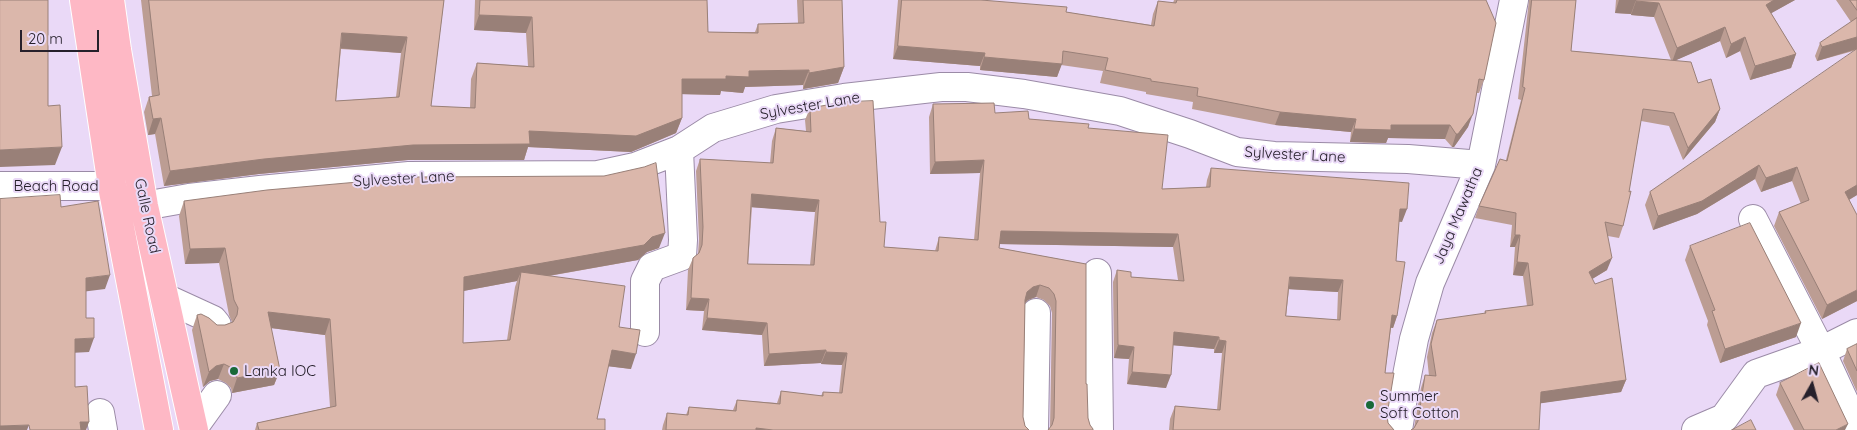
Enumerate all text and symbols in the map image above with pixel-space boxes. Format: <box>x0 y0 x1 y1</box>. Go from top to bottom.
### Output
scale bar <box>22 20 101 52</box>
text: 20 m <box>28 29 63 48</box>
street label: Sylvester Lane <box>759 88 861 124</box>
street label: Sylvester Lane <box>1244 143 1346 167</box>
street label: Jaya Mawatha <box>1429 165 1487 267</box>
street label: Sylvester Lane <box>353 167 455 191</box>
street label: Beach Road <box>14 177 98 195</box>
street label: Galle Road <box>130 177 164 255</box>
north arrow <box>1787 360 1837 410</box>
text: N <box>1808 361 1820 380</box>
place label: Lanka IOC <box>244 362 316 380</box>
marker: Lanka IOC <box>228 365 240 377</box>
place label: Summer Soft Cotton <box>1380 387 1459 422</box>
marker: Summer Soft Cotton <box>1364 399 1376 411</box>

